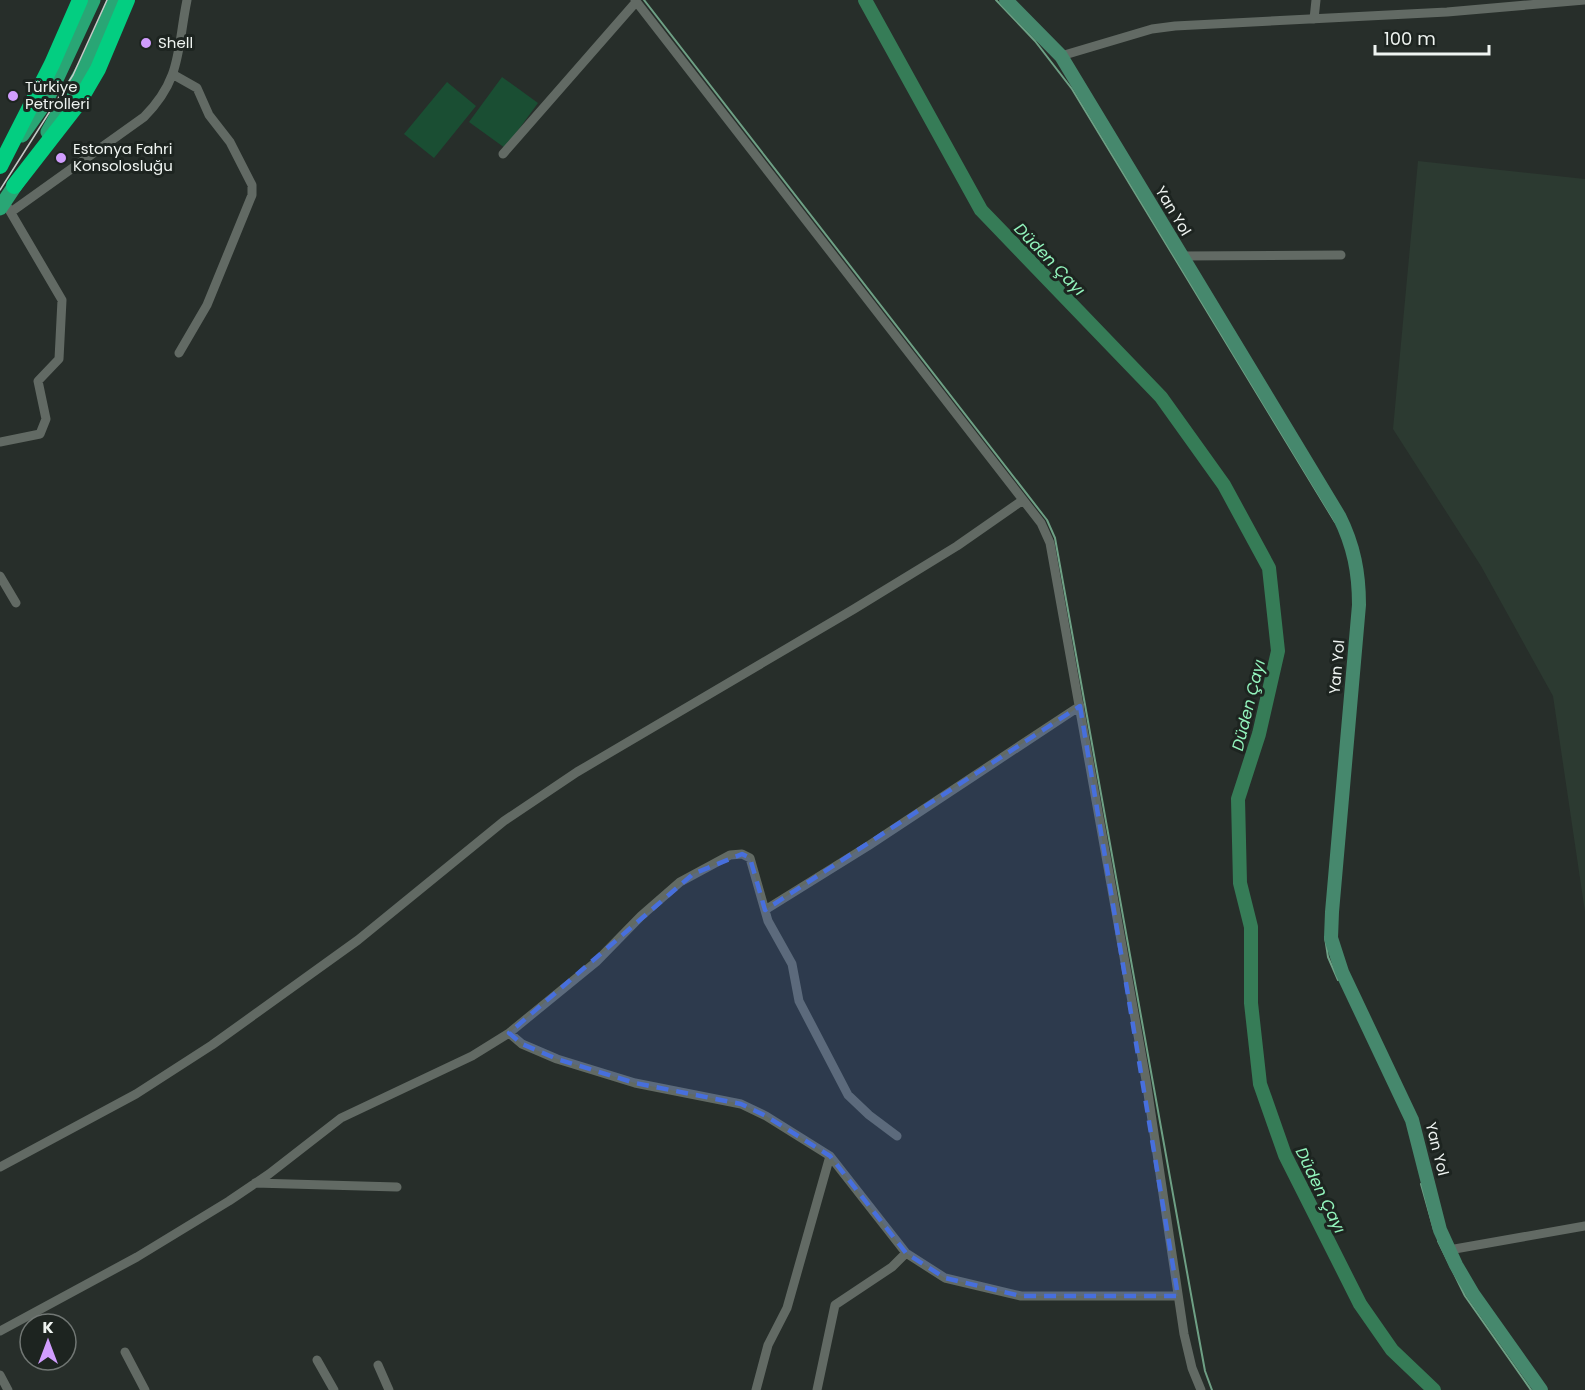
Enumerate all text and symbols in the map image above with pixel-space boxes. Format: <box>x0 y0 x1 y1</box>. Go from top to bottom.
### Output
scale bar <box>1375 18 1489 56</box>
text: 100 m <box>1384 26 1436 51</box>
place label: Shell <box>158 32 193 53</box>
marker: Shell <box>139 36 153 50</box>
place label: Türkiye Petrolleri <box>25 76 90 114</box>
marker: Türkiye Petrolleri <box>6 89 20 103</box>
place label: Estonya Fahri Konsolosluğu <box>73 138 173 176</box>
marker: Estonya Fahri Konsolosluğu <box>54 151 68 165</box>
street label: Yan Yol <box>1150 182 1196 240</box>
water label: Düden Çayı <box>1009 218 1090 301</box>
street label: Yan Yol <box>1324 639 1349 695</box>
water label: Düden Çayı <box>1226 657 1271 753</box>
street label: Yan Yol <box>1421 1120 1454 1178</box>
water label: Düden Çayı <box>1290 1143 1351 1237</box>
north arrow <box>18 1312 78 1372</box>
text: K <box>42 1316 54 1339</box>

